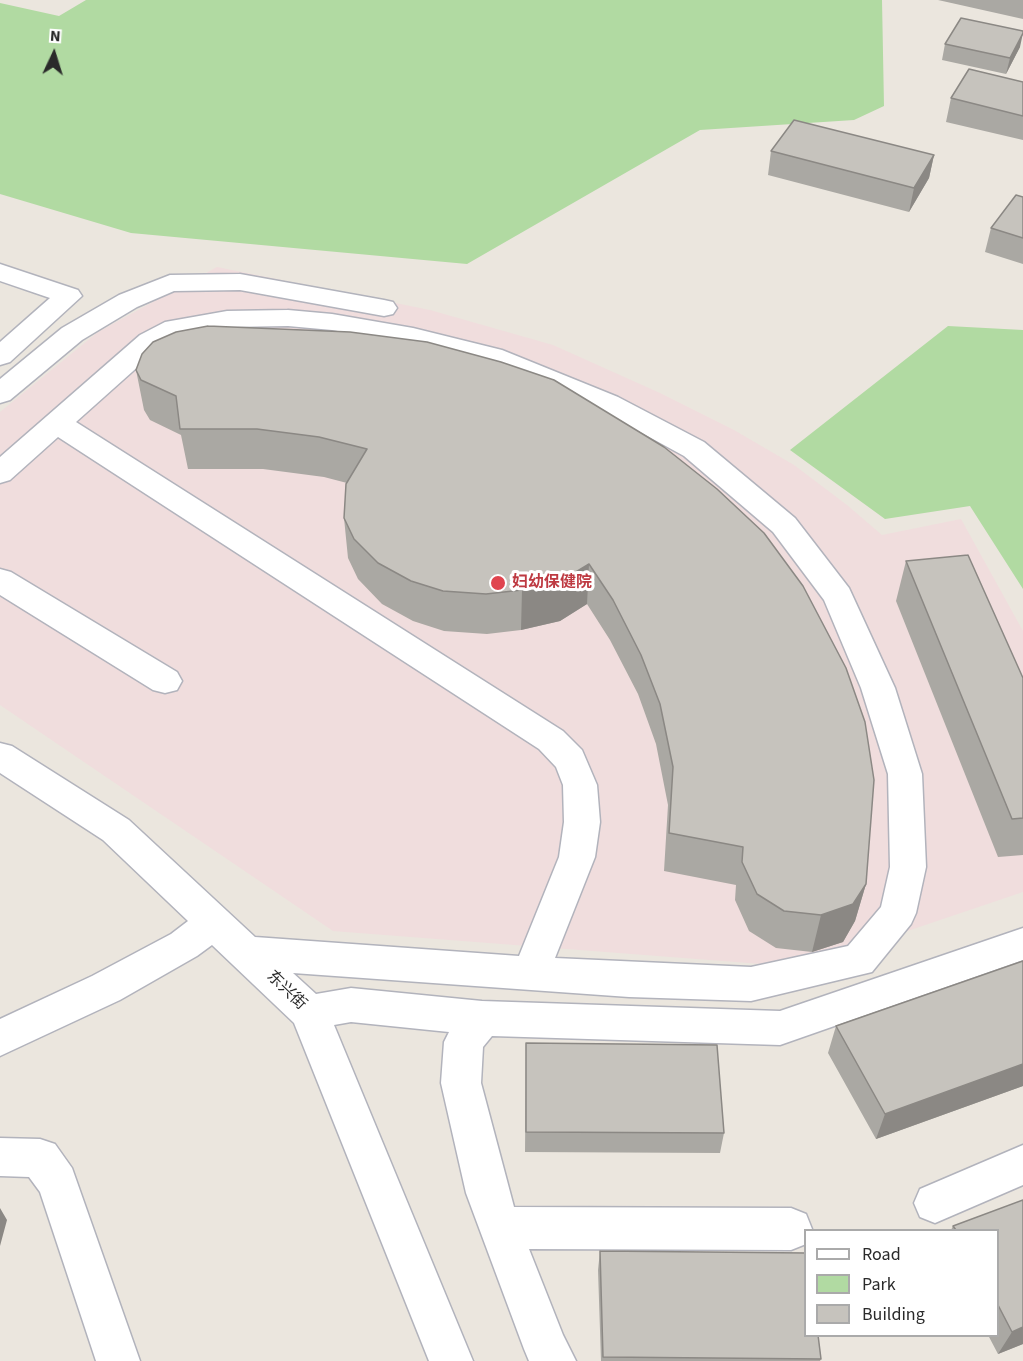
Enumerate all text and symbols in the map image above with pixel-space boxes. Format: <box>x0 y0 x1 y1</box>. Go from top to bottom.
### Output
north arrow <box>24 24 84 84</box>
text: N <box>49 25 61 47</box>
place label: 妇幼保健院 <box>512 573 592 593</box>
marker: 妇幼保健院 <box>489 574 507 592</box>
street label: 东兴街 <box>262 967 310 1015</box>
legend <box>804 1229 999 1337</box>
text: Road <box>862 1242 901 1267</box>
text: Park <box>862 1272 896 1297</box>
text: Building <box>862 1302 925 1327</box>

